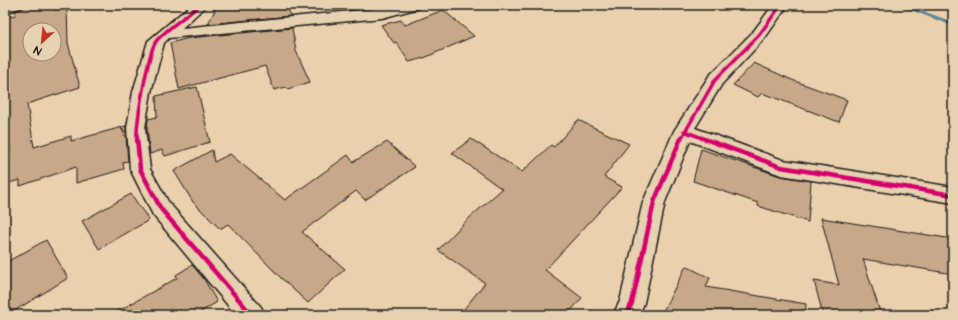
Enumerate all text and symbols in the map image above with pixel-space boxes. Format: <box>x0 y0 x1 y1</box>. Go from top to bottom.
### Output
north arrow <box>22 22 62 62</box>
text: N <box>31 42 44 59</box>

